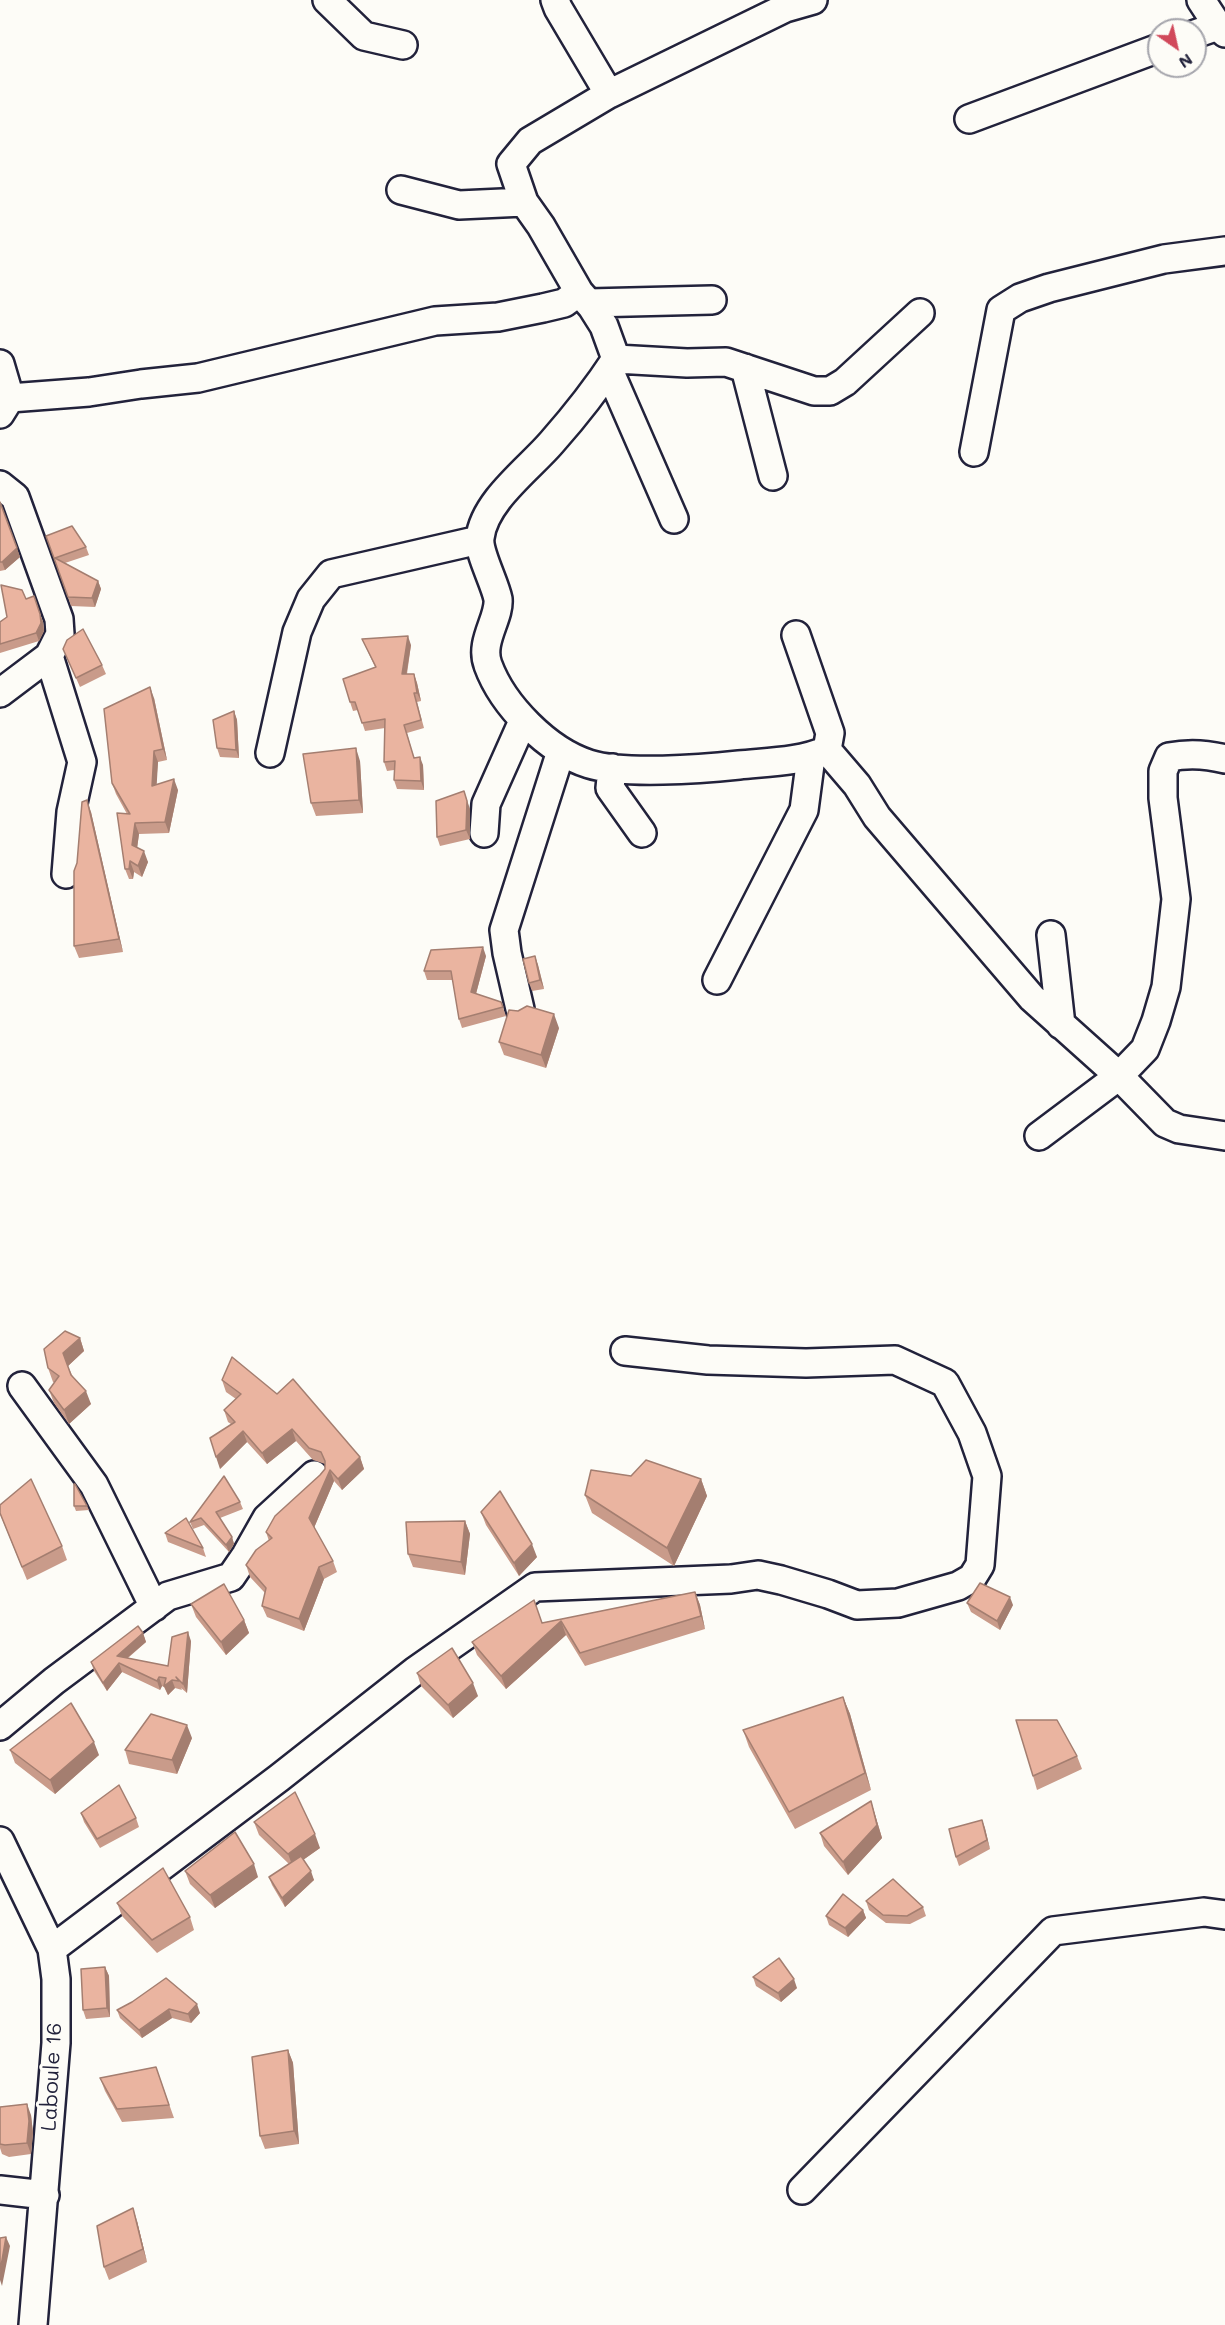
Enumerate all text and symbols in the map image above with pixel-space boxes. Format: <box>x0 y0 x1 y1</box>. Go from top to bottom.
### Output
north arrow <box>1147 18 1207 78</box>
text: N <box>1175 50 1197 74</box>
street label: Laboule 16 <box>37 2022 67 2132</box>

